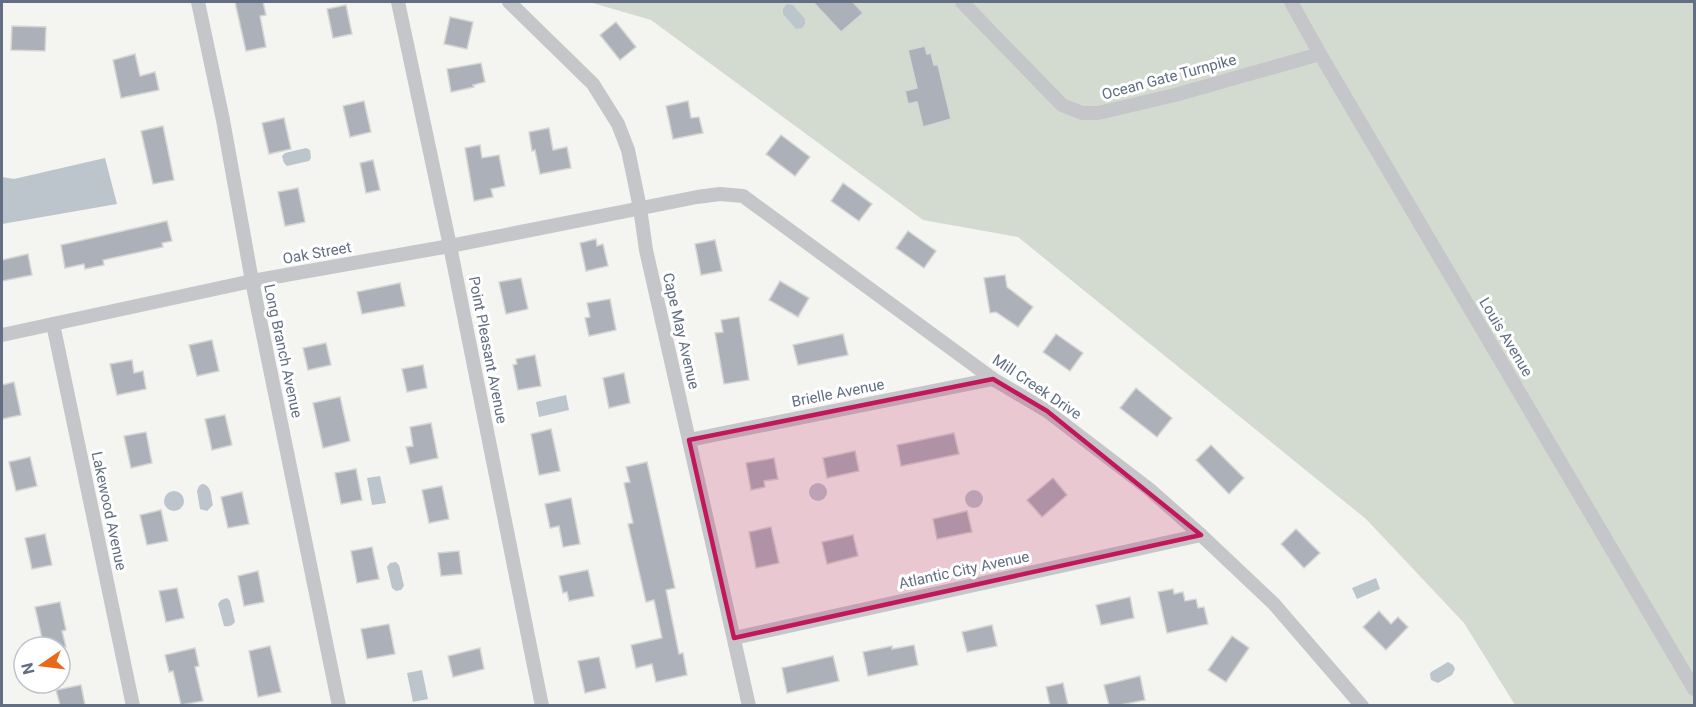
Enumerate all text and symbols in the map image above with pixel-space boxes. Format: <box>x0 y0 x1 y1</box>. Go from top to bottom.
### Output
street label: Ocean Gate Turnpike <box>1100 50 1238 104</box>
street label: Oak Street <box>281 238 353 268</box>
street label: Cape May Avenue <box>659 271 703 391</box>
street label: Point Pleasant Avenue <box>465 275 511 425</box>
street label: Long Branch Avenue <box>260 282 306 420</box>
street label: Louis Avenue <box>1475 294 1537 380</box>
street label: Mill Creek Drive <box>989 351 1085 423</box>
street label: Brielle Avenue <box>790 375 886 411</box>
street label: Lakewood Avenue <box>88 450 130 572</box>
street label: Atlantic City Avenue <box>897 547 1031 593</box>
north arrow <box>12 635 72 695</box>
text: N <box>17 661 39 676</box>

